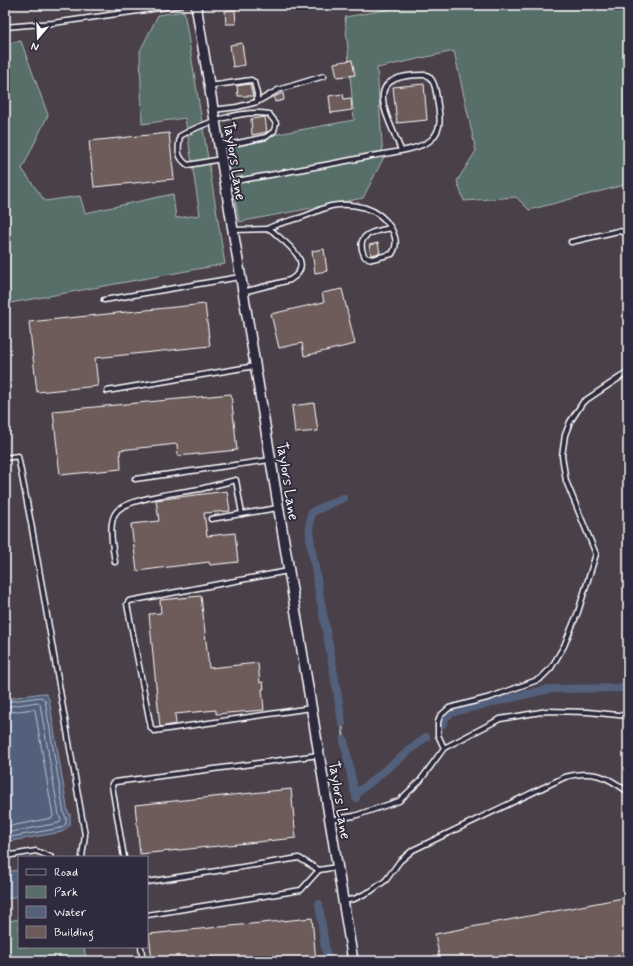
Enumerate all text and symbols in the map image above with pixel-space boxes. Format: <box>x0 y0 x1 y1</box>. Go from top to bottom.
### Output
north arrow <box>18 18 58 58</box>
text: N <box>29 39 41 54</box>
street label: Taylors Lane <box>218 121 250 202</box>
street label: Taylors Lane <box>271 441 303 522</box>
street label: Taylors Lane <box>323 760 355 841</box>
legend <box>18 856 148 948</box>
text: Road <box>54 865 78 881</box>
text: Park <box>54 885 78 901</box>
text: Water <box>54 905 86 921</box>
text: Building <box>54 925 94 942</box>

